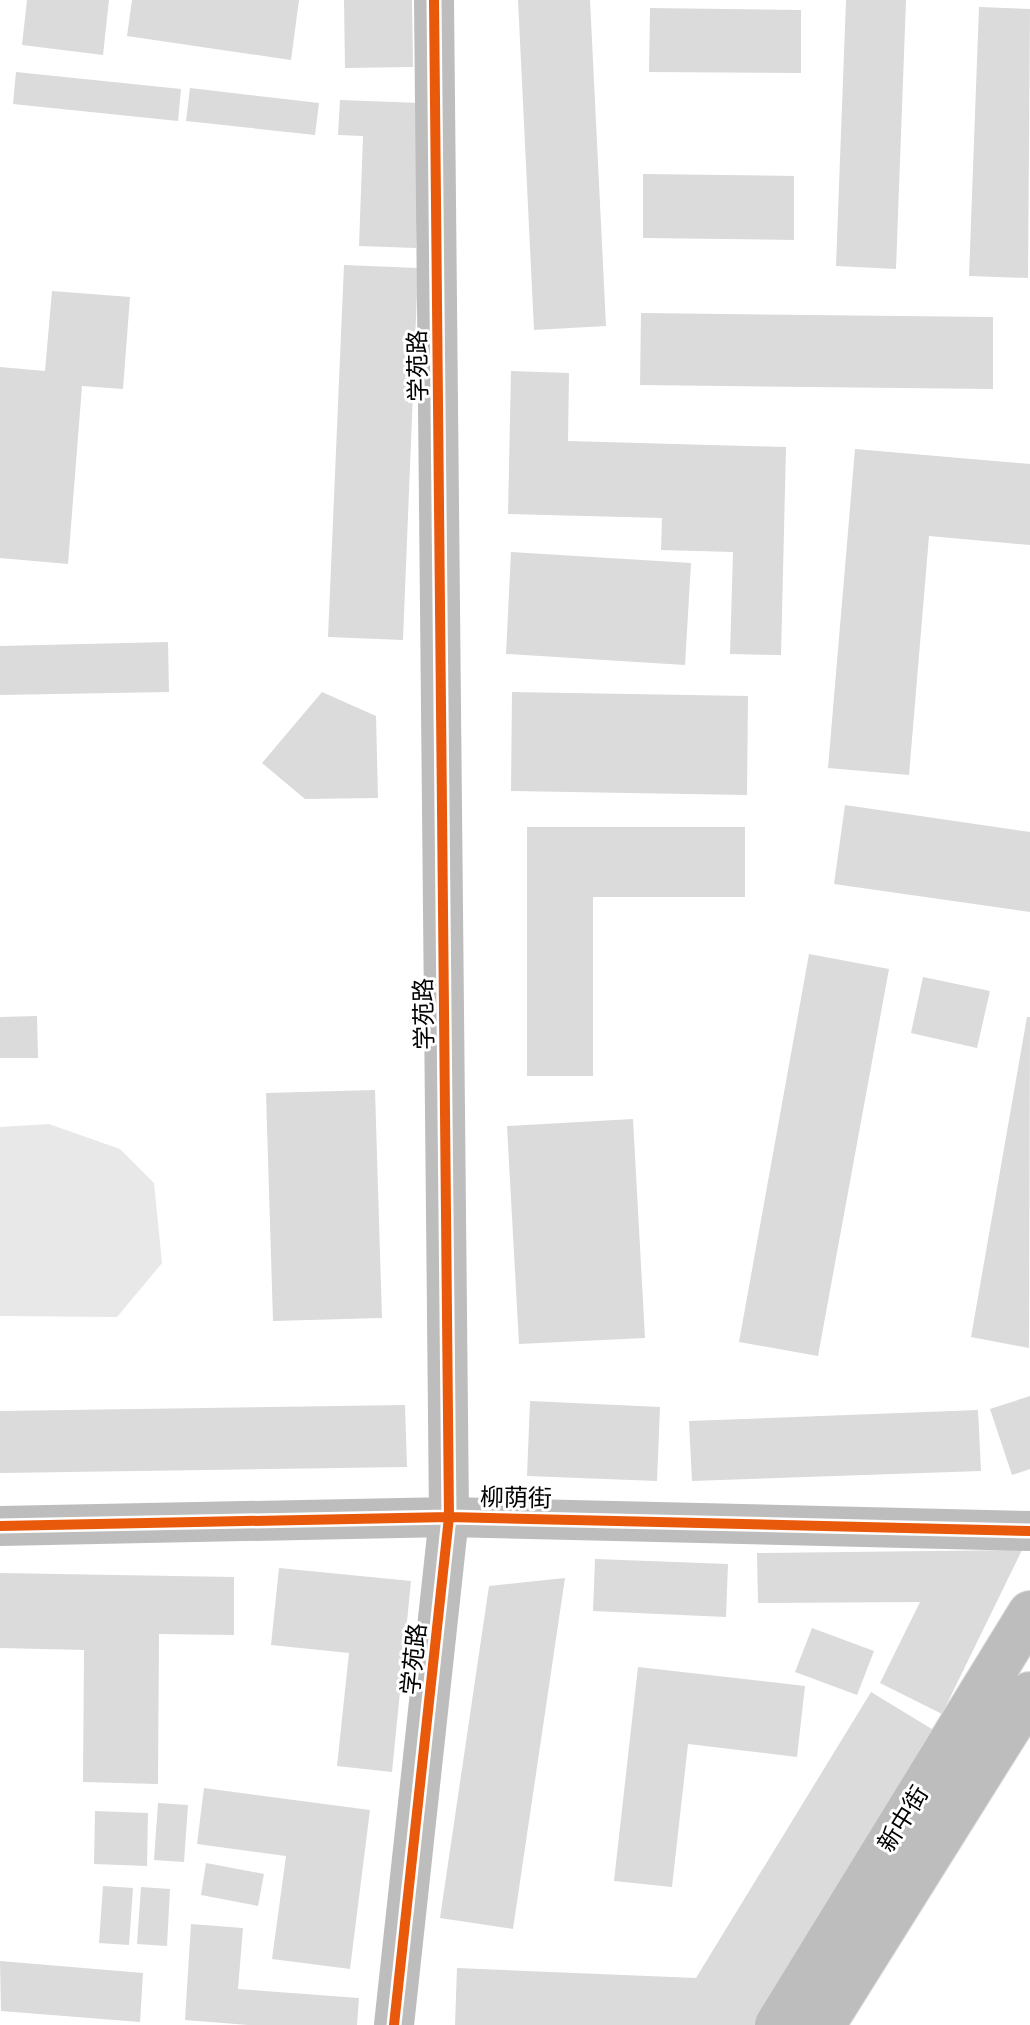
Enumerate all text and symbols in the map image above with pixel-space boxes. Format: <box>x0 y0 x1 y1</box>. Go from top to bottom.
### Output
street label: 学苑路 <box>401 330 435 402</box>
street label: 学苑路 <box>407 978 441 1050</box>
street label: 柳荫街 <box>480 1481 552 1515</box>
street label: 学苑路 <box>394 1622 434 1696</box>
street label: 新中街 <box>870 1780 936 1858</box>

